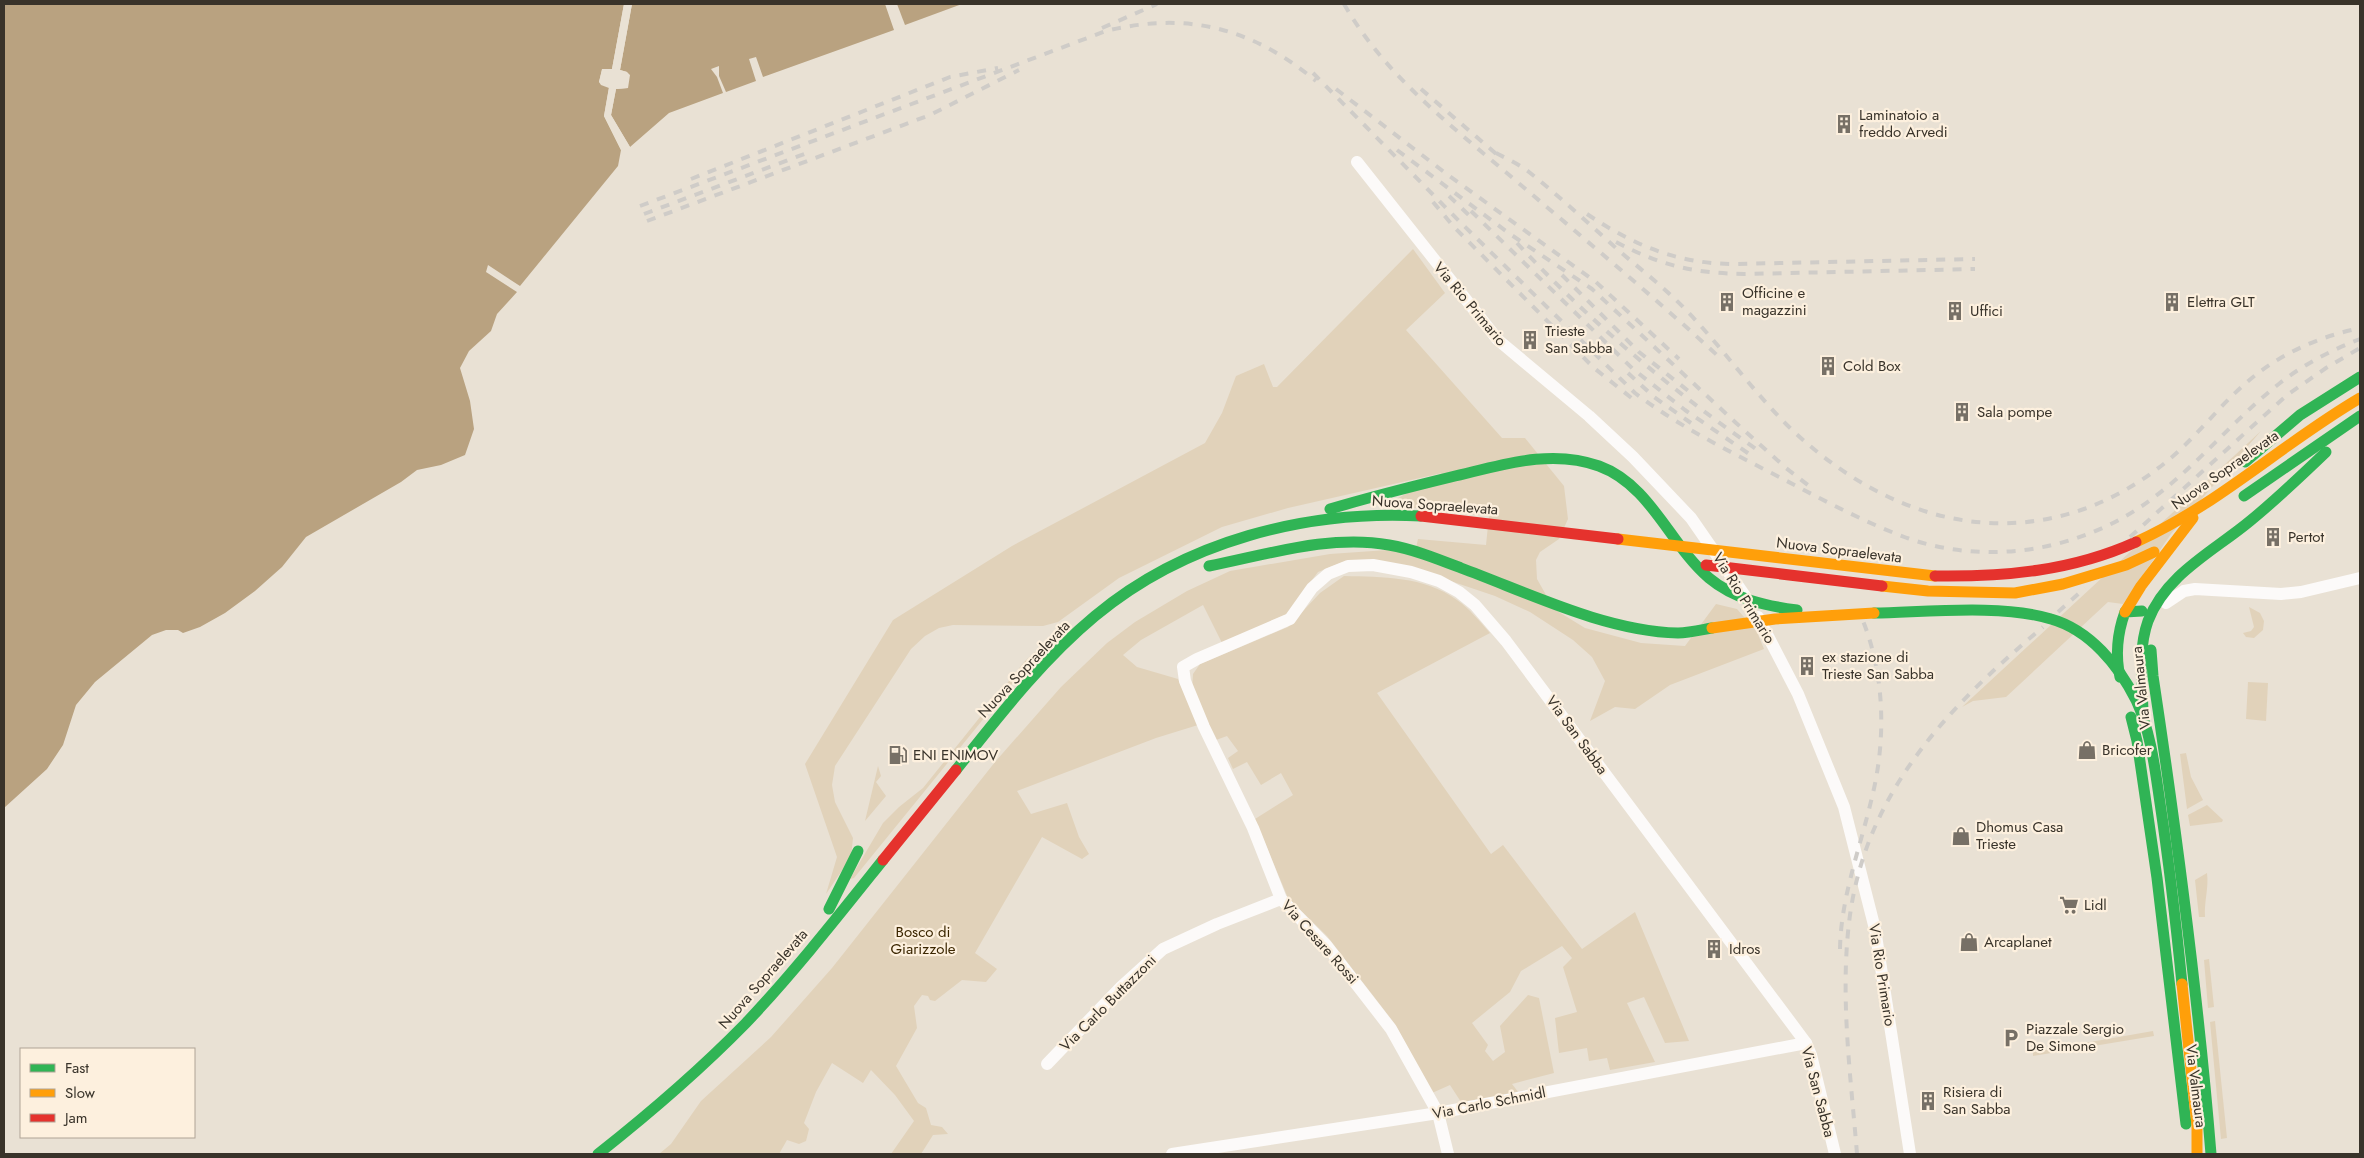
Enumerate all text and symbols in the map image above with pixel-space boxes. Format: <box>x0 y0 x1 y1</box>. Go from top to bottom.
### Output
place label: Laminatoio a freddo Arvedi <box>1859 104 1948 143</box>
building icon: Laminatoio a freddo Arvedi <box>1833 113 1855 135</box>
street label: Via Rio Primario <box>1428 257 1512 351</box>
place label: Officine e magazzini <box>1742 282 1807 321</box>
building icon: Officine e magazzini <box>1716 291 1738 313</box>
building icon: Elettra GLT <box>2161 291 2183 313</box>
place label: Elettra GLT <box>2187 291 2255 313</box>
building icon: Uffici <box>1944 300 1966 322</box>
place label: Uffici <box>1970 300 2003 322</box>
place label: Trieste San Sabba <box>1545 320 1613 359</box>
building icon: Trieste San Sabba <box>1519 329 1541 351</box>
building icon: Cold Box <box>1817 355 1839 377</box>
place label: Cold Box <box>1843 355 1901 377</box>
building icon: Sala pompe <box>1951 401 1973 423</box>
place label: Sala pompe <box>1977 401 2053 423</box>
street label: Nuova Sopraelevata <box>2167 425 2283 515</box>
street label: Nuova Sopraelevata <box>1371 490 1499 520</box>
building icon: Pertot <box>2262 526 2284 548</box>
place label: Pertot <box>2288 526 2324 548</box>
street label: Nuova Sopraelevata <box>1775 531 1903 569</box>
street label: Via Rio Primario <box>1707 548 1781 648</box>
street label: Nuova Sopraelevata <box>973 615 1075 723</box>
street label: Via Valmaura <box>2126 645 2156 731</box>
place label: ex stazione di Trieste San Sabba <box>1822 646 1934 685</box>
building icon: ex stazione di Trieste San Sabba <box>1796 655 1818 677</box>
street label: Via San Sabba <box>1541 691 1613 779</box>
shop icon: Bricofer <box>2076 739 2098 761</box>
place label: Bricofer <box>2102 739 2153 761</box>
fuel station icon: ENI ENIMOV <box>887 744 909 766</box>
place label: ENI ENIMOV <box>913 744 998 766</box>
place label: Dhomus Casa Trieste <box>1976 816 2063 855</box>
shop icon: Dhomus Casa Trieste <box>1950 825 1972 847</box>
supermarket icon: Lidl <box>2058 894 2080 916</box>
place label: Lidl <box>2084 894 2107 916</box>
street label: Via Cesare Rossi <box>1276 895 1364 989</box>
park label: Bosco di Giarizzole <box>890 921 956 960</box>
street label: Via Rio Primario <box>1863 922 1901 1028</box>
street label: Nuova Sopraelevata <box>713 924 813 1034</box>
shop icon: Arcaplanet <box>1958 931 1980 953</box>
place label: Arcaplanet <box>1984 931 2052 953</box>
building icon: Idros <box>1703 938 1725 960</box>
place label: Idros <box>1729 938 1760 960</box>
street label: Via Carlo Buttazzoni <box>1055 950 1161 1056</box>
place label: Piazzale Sergio De Simone <box>2026 1018 2124 1057</box>
parking icon: Piazzale Sergio De Simone <box>2000 1027 2022 1049</box>
street label: Via Valmaura <box>2180 1043 2212 1129</box>
street label: Via San Sabba <box>1795 1044 1841 1140</box>
legend <box>20 1048 195 1138</box>
text: Fast <box>65 1057 89 1079</box>
street label: Via Carlo Schmidl <box>1430 1081 1548 1125</box>
place label: Risiera di San Sabba <box>1943 1081 2011 1120</box>
text: Slow <box>65 1082 96 1104</box>
building icon: Risiera di San Sabba <box>1917 1090 1939 1112</box>
text: Jam <box>63 1107 88 1129</box>

